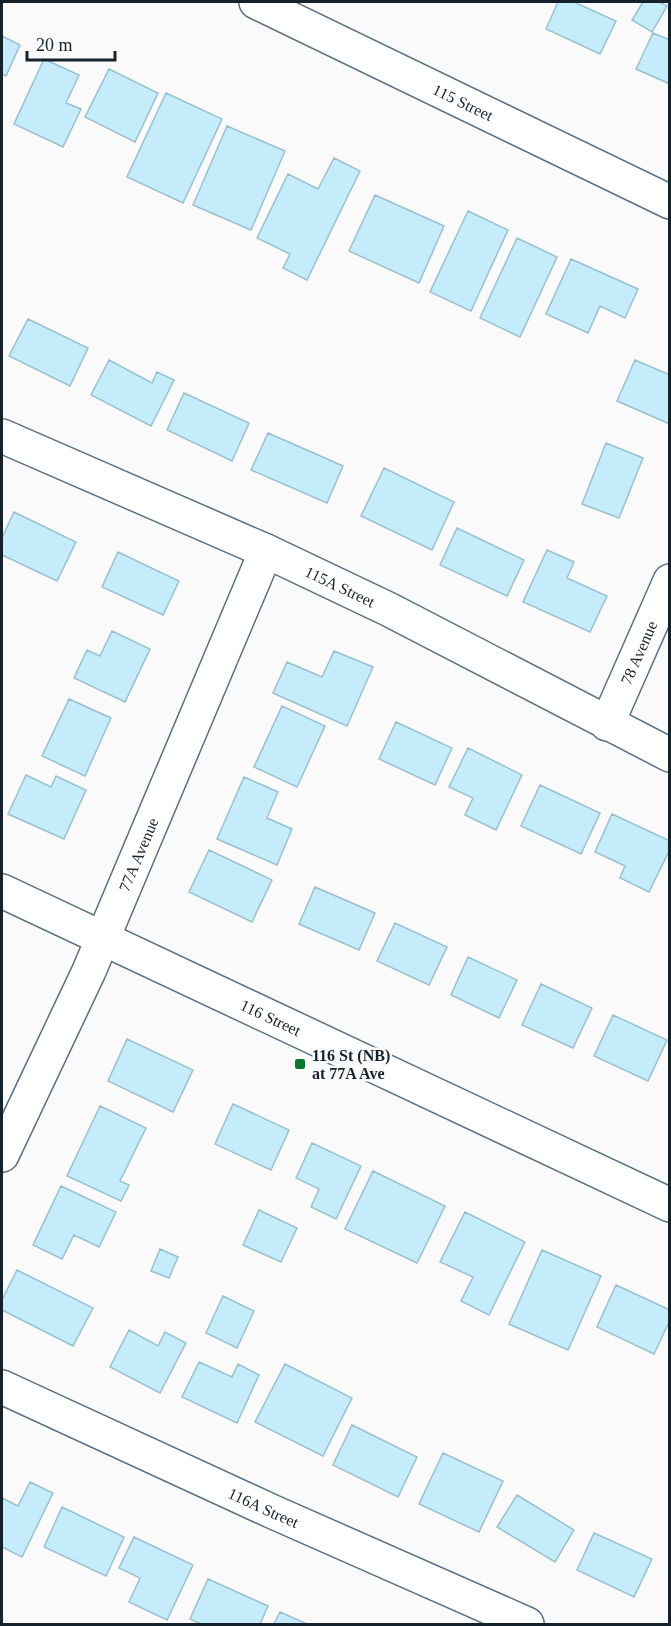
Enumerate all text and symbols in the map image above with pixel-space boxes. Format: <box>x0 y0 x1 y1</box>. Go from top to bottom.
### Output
scale bar <box>27 24 116 62</box>
text: 20 m <box>36 35 73 55</box>
street label: 115 Street <box>430 80 496 124</box>
street label: 115A Street <box>302 562 378 610</box>
street label: 78 Avenue <box>617 618 660 687</box>
street label: 77A Avenue <box>115 815 161 894</box>
street label: 116 Street <box>238 996 304 1039</box>
place label: 116 St (NB) at 77A Ave <box>312 1047 390 1082</box>
marker: 116 St (NB) at 77A Ave <box>293 1057 307 1071</box>
street label: 116A Street <box>226 1484 302 1531</box>

